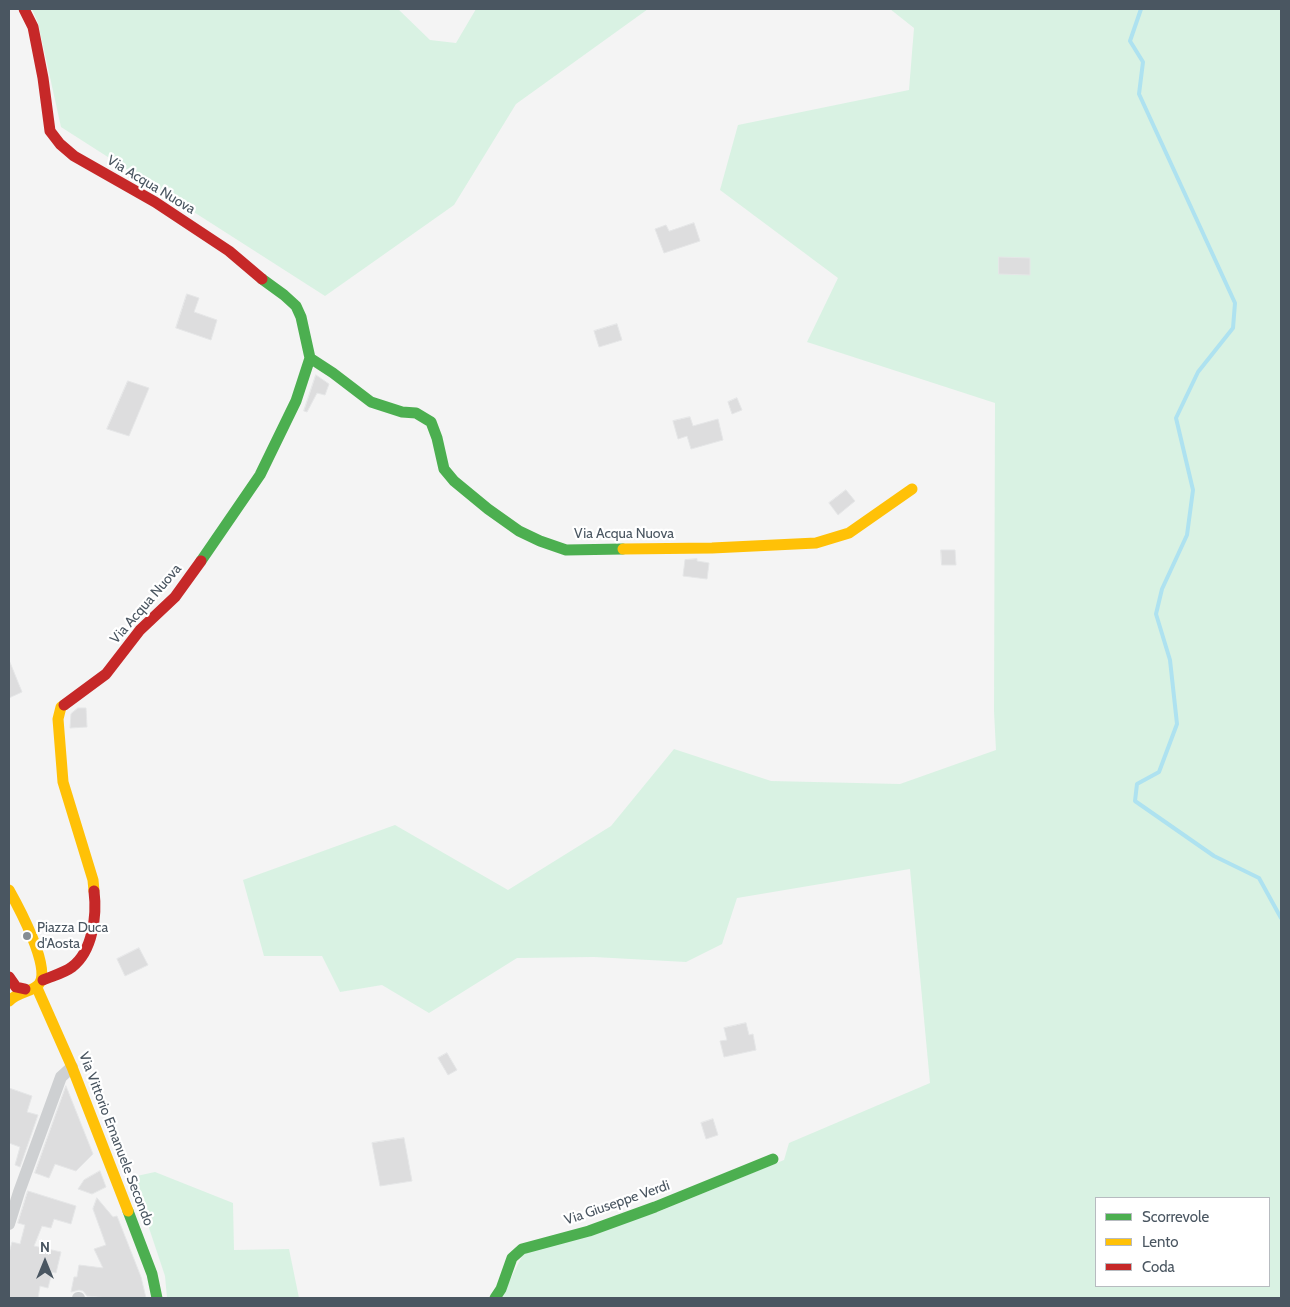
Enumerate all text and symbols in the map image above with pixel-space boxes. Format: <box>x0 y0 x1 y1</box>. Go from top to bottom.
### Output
street label: Via Acqua Nuova <box>104 152 198 218</box>
street label: Via Acqua Nuova <box>574 526 674 542</box>
street label: Via Acqua Nuova <box>107 561 185 647</box>
place label: Piazza Duca d'Aosta <box>37 920 108 952</box>
marker: Piazza Duca d'Aosta <box>21 930 33 942</box>
street label: Via Vittorio Emanuele Secondo <box>75 1050 157 1228</box>
street label: Via Giuseppe Verdi <box>562 1177 672 1229</box>
legend <box>1095 1197 1270 1287</box>
text: Scorrevole <box>1142 1208 1209 1226</box>
text: Lento <box>1142 1233 1179 1251</box>
north arrow <box>20 1237 70 1287</box>
text: N <box>40 1238 50 1256</box>
text: Coda <box>1142 1258 1175 1276</box>

